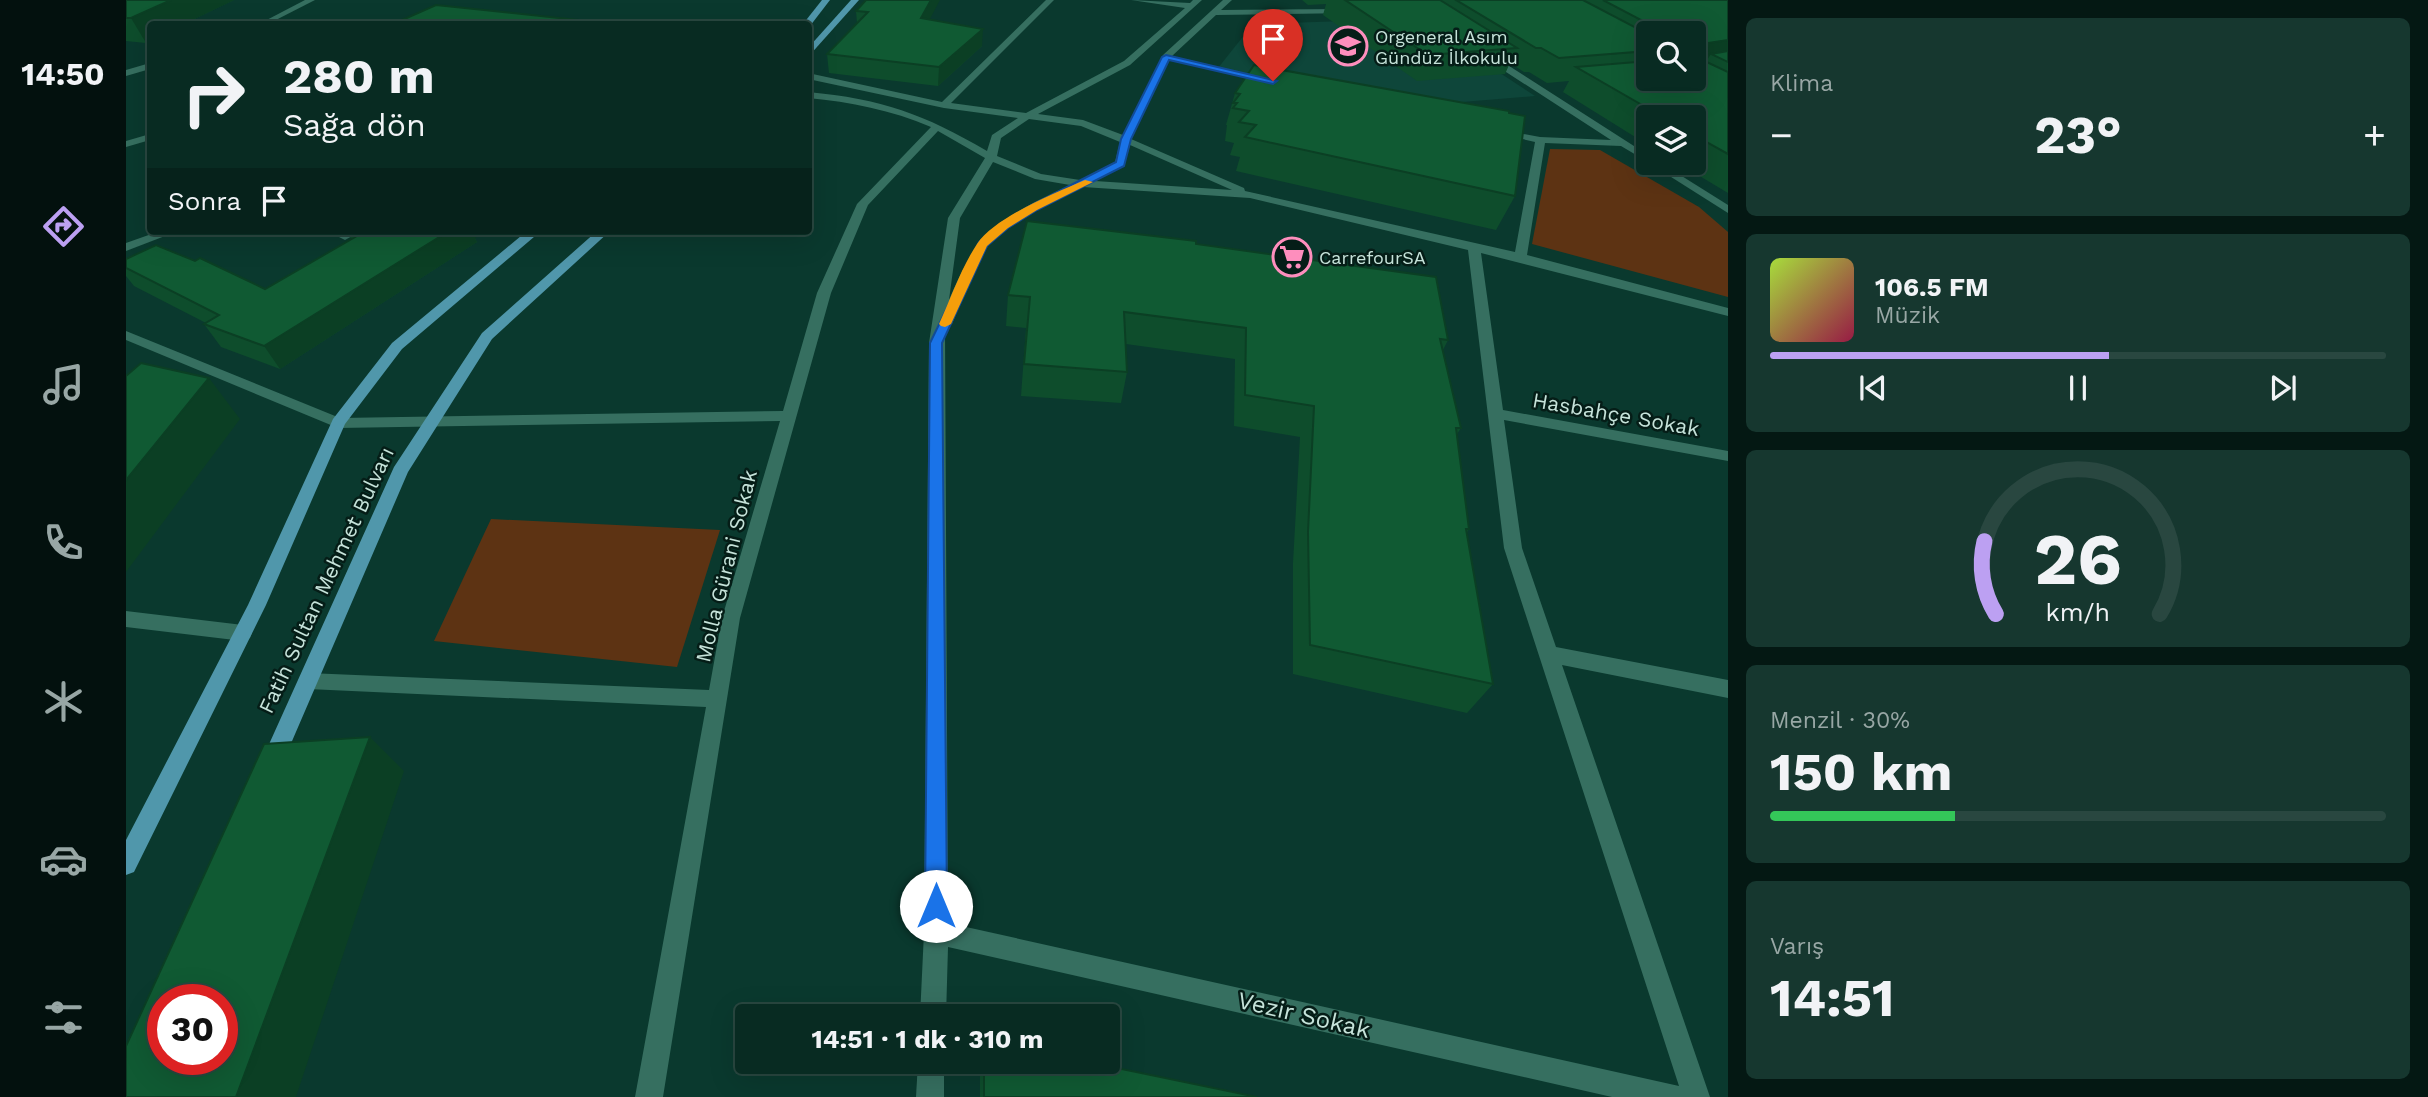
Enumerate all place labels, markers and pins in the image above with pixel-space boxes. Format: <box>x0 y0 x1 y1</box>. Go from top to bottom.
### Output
pin <box>1243 9 1303 81</box>
school or university icon: Orgeneral Asım Gündüz İlkokulu <box>1327 25 1369 67</box>
place label: Orgeneral Asım Gündüz İlkokulu <box>1375 26 1518 68</box>
supermarket icon: CarrefourSA <box>1271 236 1313 278</box>
place label: CarrefourSA <box>1319 247 1426 268</box>

